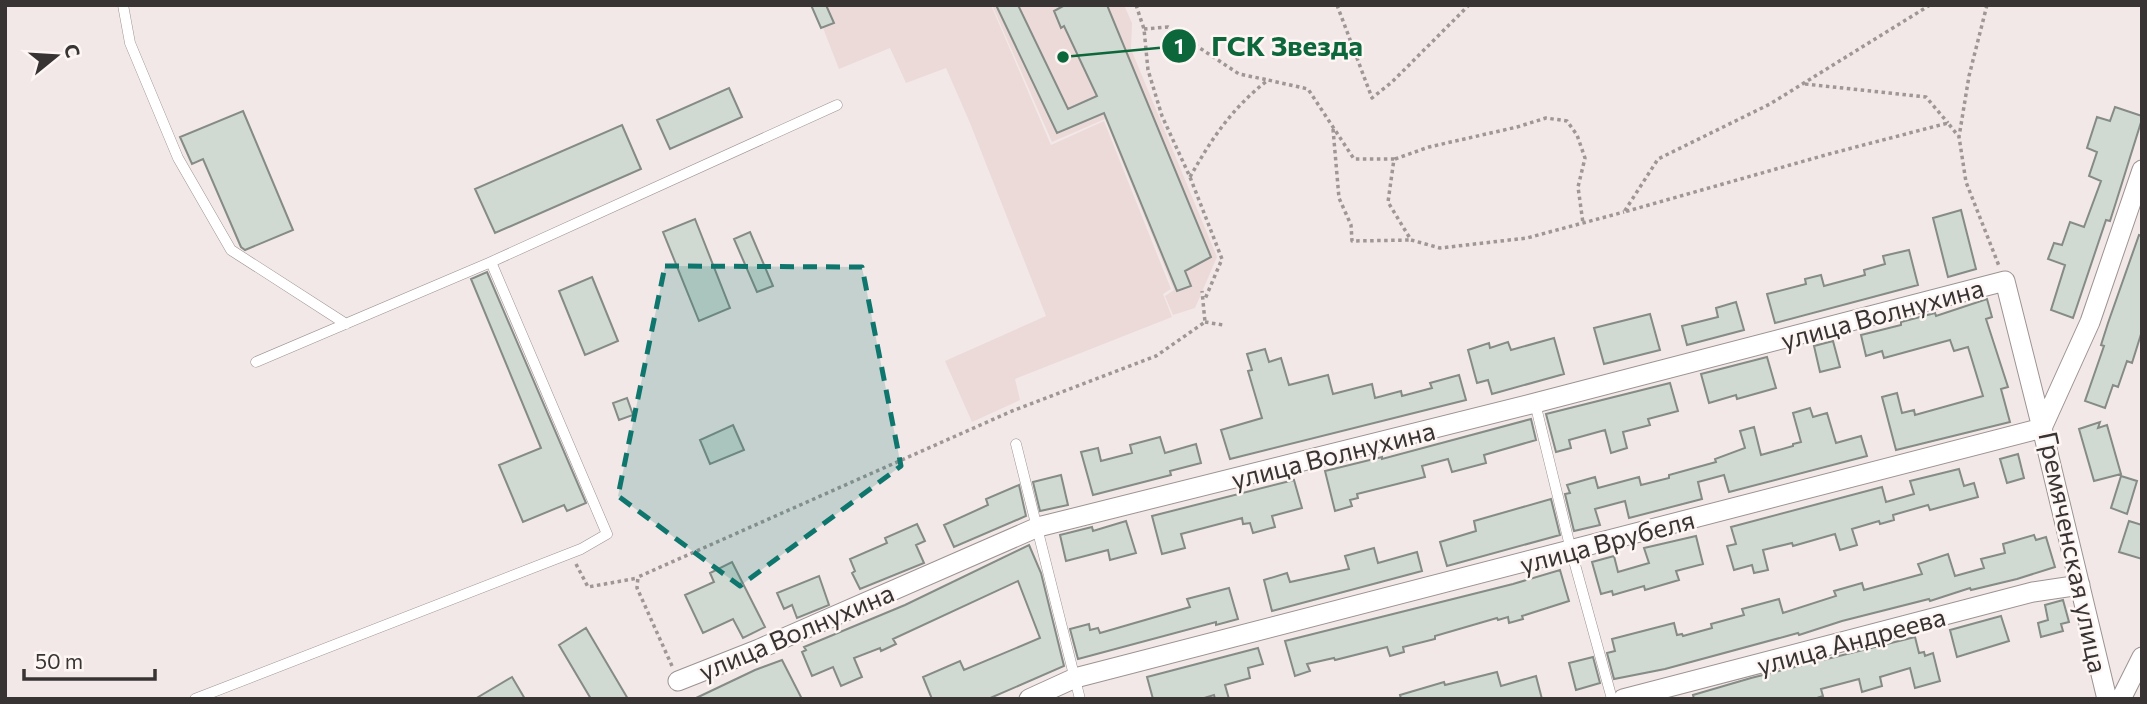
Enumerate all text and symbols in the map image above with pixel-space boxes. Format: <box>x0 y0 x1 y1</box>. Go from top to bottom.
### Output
north arrow <box>21 21 91 91</box>
callout: ГСК Звезда <box>1162 22 1377 71</box>
text: ГСК Звезда <box>1211 28 1363 62</box>
text: 1 <box>1174 33 1184 58</box>
text: С <box>60 41 86 60</box>
street label: улица Волнухина <box>1777 271 1987 355</box>
street label: улица Волнухина <box>1228 414 1438 494</box>
street label: Гремяченская улица <box>2033 428 2115 676</box>
street label: улица Врубеля <box>1516 503 1698 579</box>
street label: улица Волнухина <box>694 576 898 686</box>
street label: улица Андреева <box>1753 600 1949 680</box>
scale bar <box>24 638 156 682</box>
text: 50 m <box>35 648 83 673</box>

